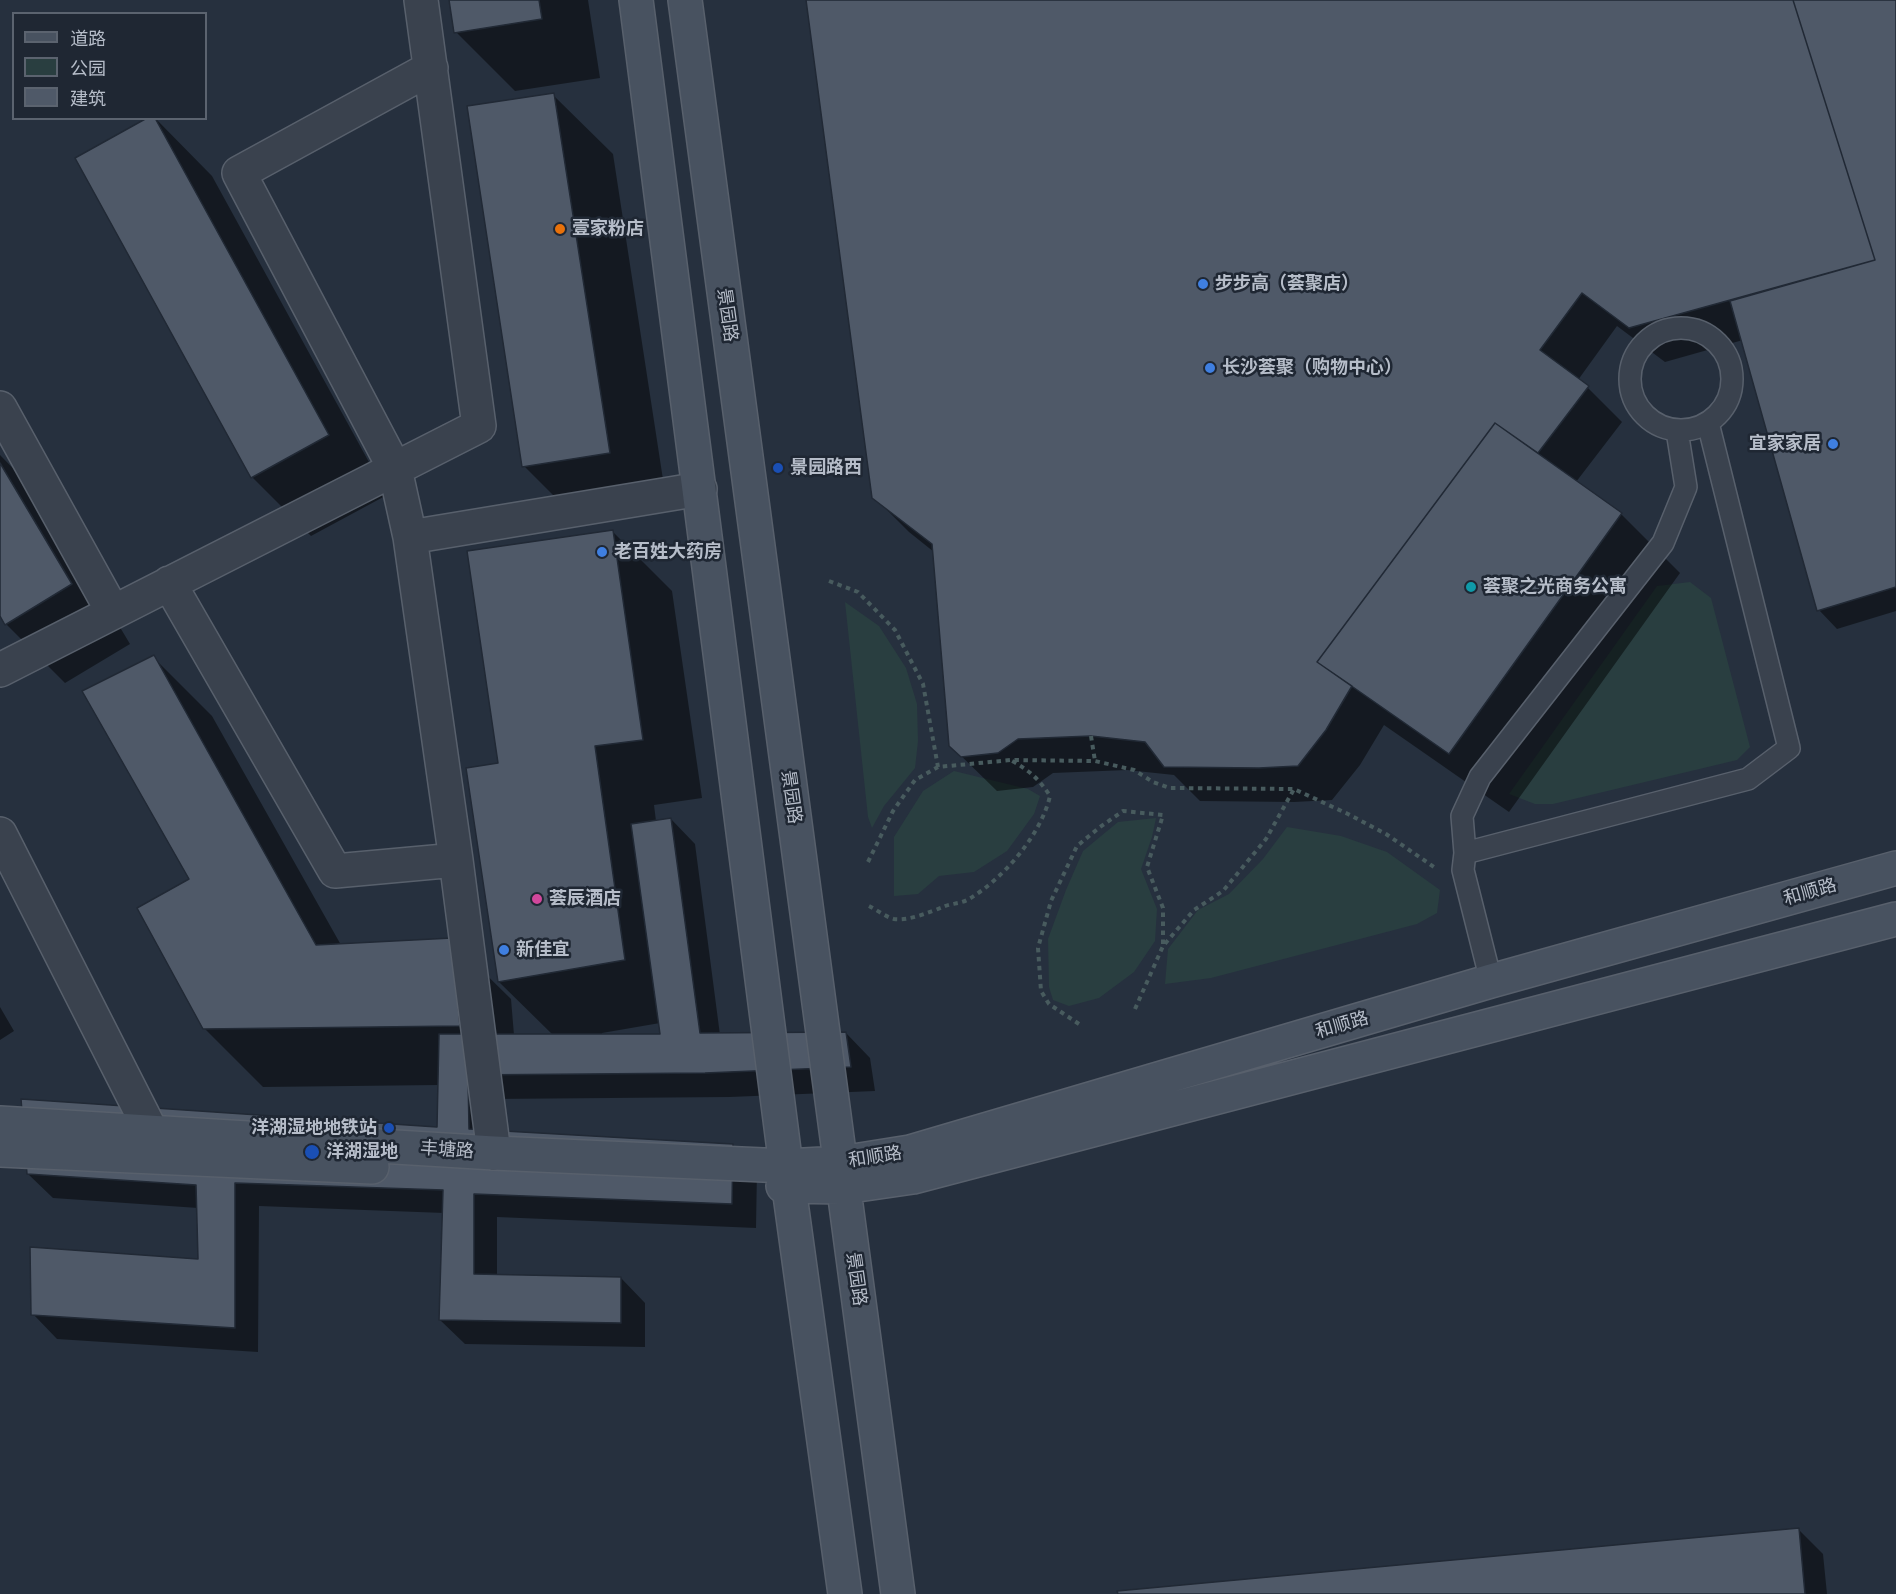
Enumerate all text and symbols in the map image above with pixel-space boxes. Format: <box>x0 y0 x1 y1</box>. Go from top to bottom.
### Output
legend <box>12 12 207 120</box>
text: 道路 <box>70 28 106 49</box>
text: 公园 <box>70 58 106 79</box>
text: 建筑 <box>70 88 106 109</box>
place label: 壹家粉店 <box>572 218 644 240</box>
marker: 壹家粉店 <box>553 222 567 236</box>
place label: 步步高（荟聚店） <box>1215 273 1359 295</box>
marker: 步步高（荟聚店） <box>1196 277 1210 291</box>
street label: 景园路 <box>713 287 741 343</box>
place label: 长沙荟聚（购物中心） <box>1222 357 1402 379</box>
marker: 长沙荟聚（购物中心） <box>1203 361 1217 375</box>
place label: 宜家家居 <box>1749 433 1821 455</box>
marker: 宜家家居 <box>1826 437 1840 451</box>
place label: 景园路西 <box>790 457 862 479</box>
marker: 景园路西 <box>771 461 785 475</box>
place label: 老百姓大药房 <box>614 541 722 563</box>
marker: 老百姓大药房 <box>595 545 609 559</box>
place label: 荟聚之光商务公寓 <box>1483 576 1627 598</box>
marker: 荟聚之光商务公寓 <box>1464 580 1478 594</box>
street label: 景园路 <box>777 769 805 825</box>
street label: 和顺路 <box>1781 874 1839 910</box>
place label: 荟辰酒店 <box>549 888 621 910</box>
marker: 荟辰酒店 <box>530 892 544 906</box>
place label: 新佳宜 <box>516 939 570 961</box>
marker: 新佳宜 <box>497 943 511 957</box>
street label: 和顺路 <box>1313 1007 1371 1043</box>
place label: 洋湖湿地地铁站 <box>251 1117 377 1139</box>
marker: 洋湖湿地地铁站 <box>382 1121 396 1135</box>
street label: 丰塘路 <box>419 1137 475 1163</box>
place label: 洋湖湿地 <box>326 1141 398 1163</box>
street label: 和顺路 <box>847 1142 903 1172</box>
marker: 洋湖湿地 <box>303 1143 321 1161</box>
street label: 景园路 <box>842 1251 870 1307</box>

